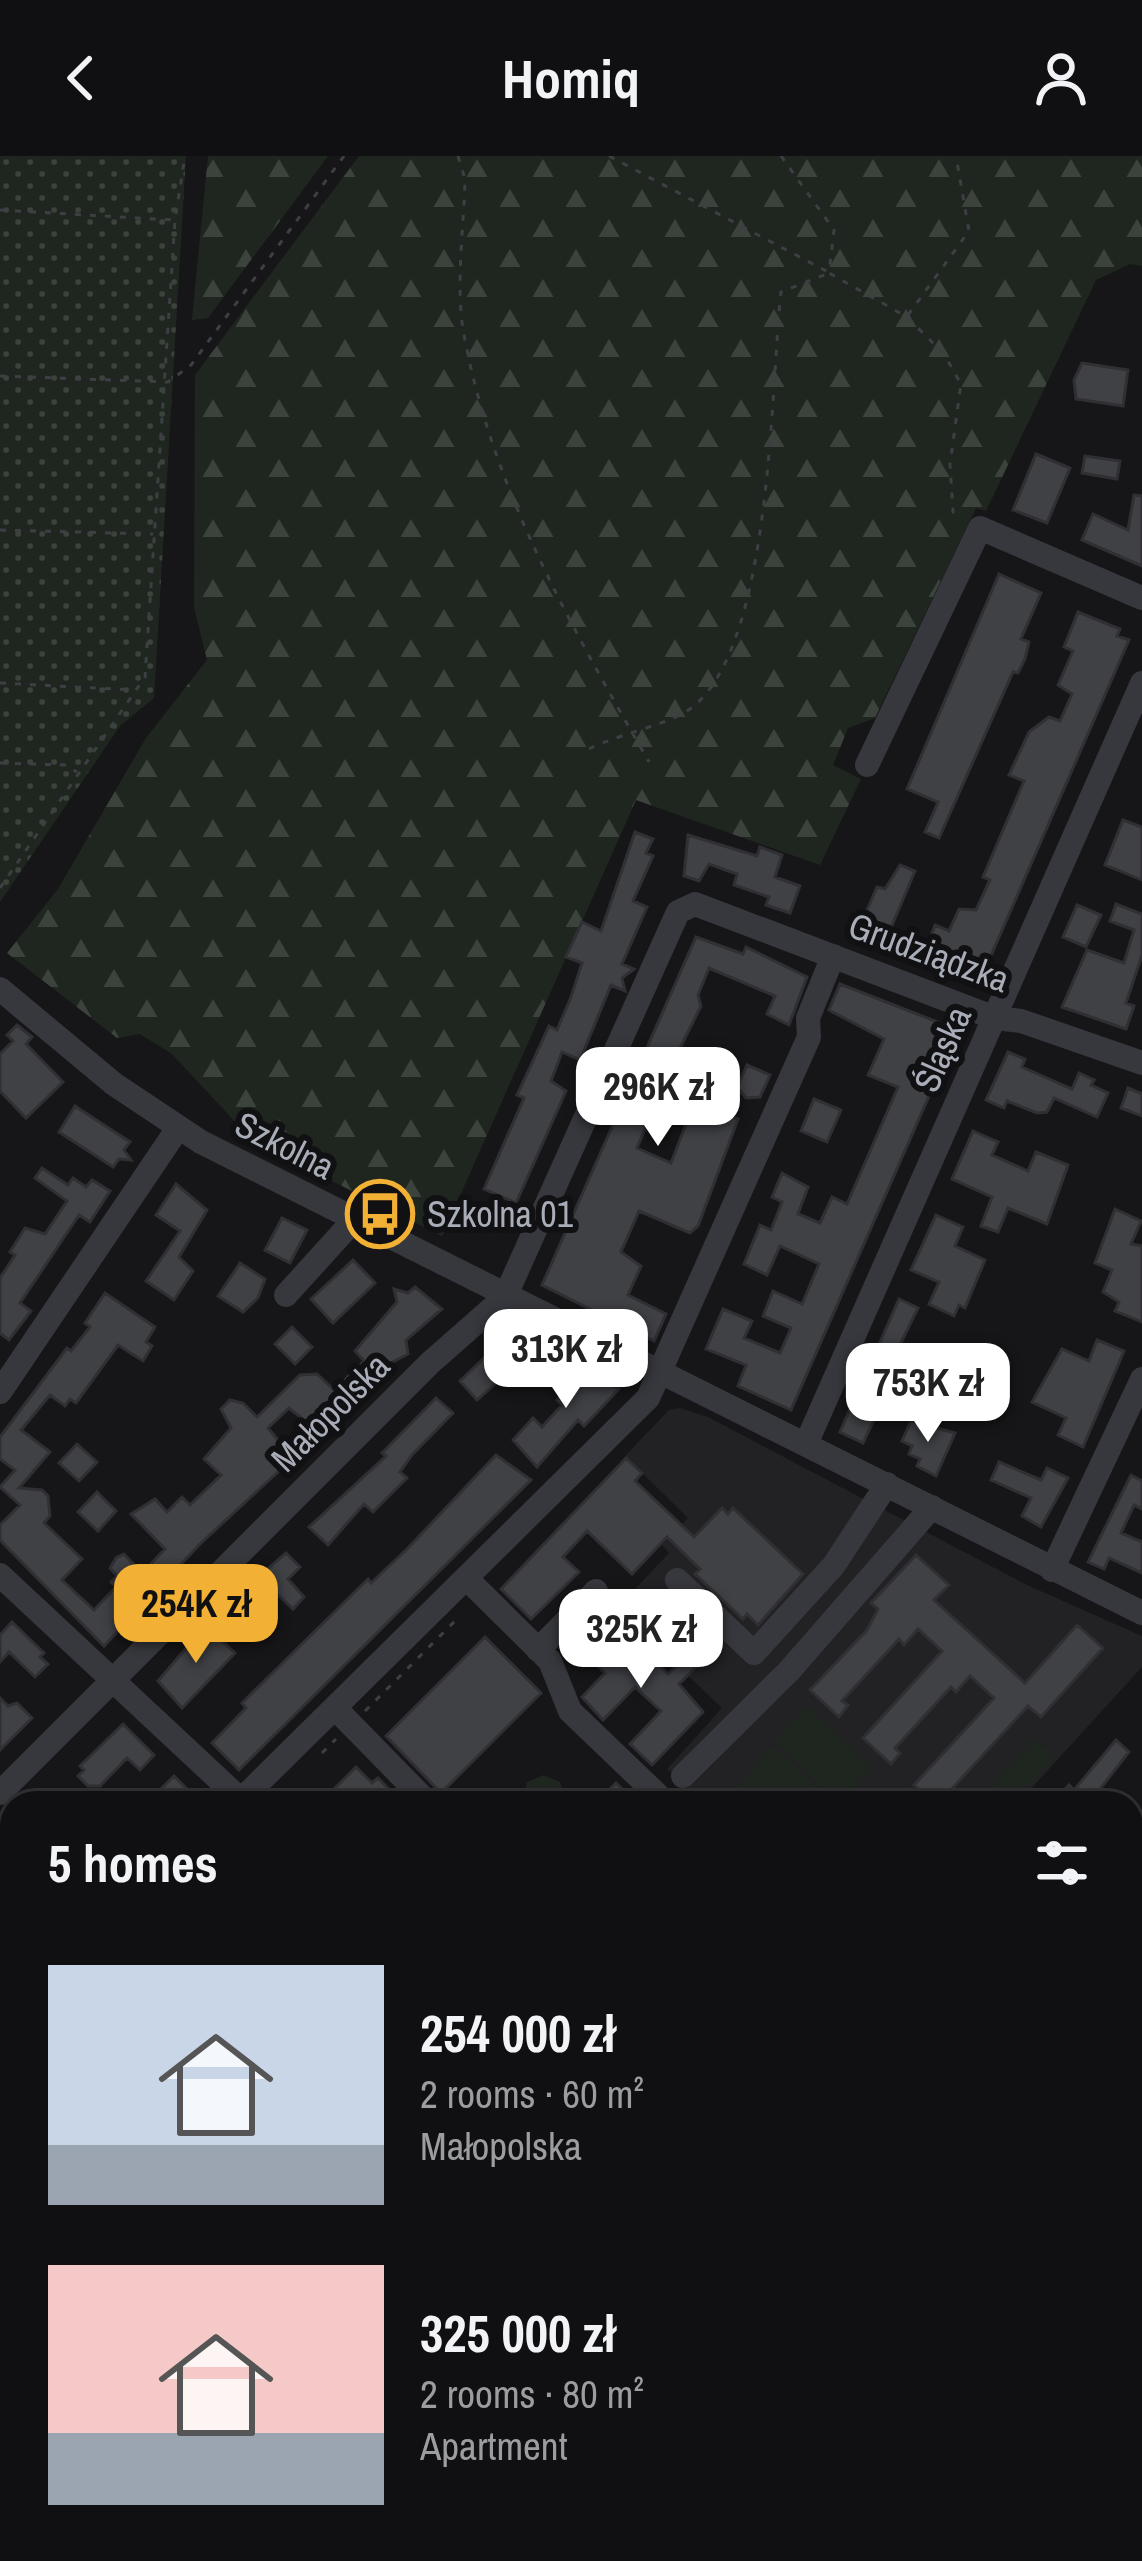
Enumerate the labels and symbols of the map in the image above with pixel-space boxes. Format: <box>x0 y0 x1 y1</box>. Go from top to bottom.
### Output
street label: Grudziądzka <box>842 901 1016 1003</box>
street label: Śląska <box>902 999 982 1099</box>
pin: 296K zł <box>547 1047 769 1149</box>
street label: Szkolna <box>227 1100 343 1190</box>
bus stop icon: Szkolna 01 <box>345 1179 415 1249</box>
place label: Szkolna 01 <box>427 1190 574 1238</box>
pin: 313K zł <box>455 1309 677 1411</box>
street label: Małopolska <box>260 1342 400 1482</box>
pin: 753K zł <box>817 1343 1039 1445</box>
pin: 254K zł <box>85 1564 307 1666</box>
pin: 325K zł <box>530 1589 752 1691</box>

